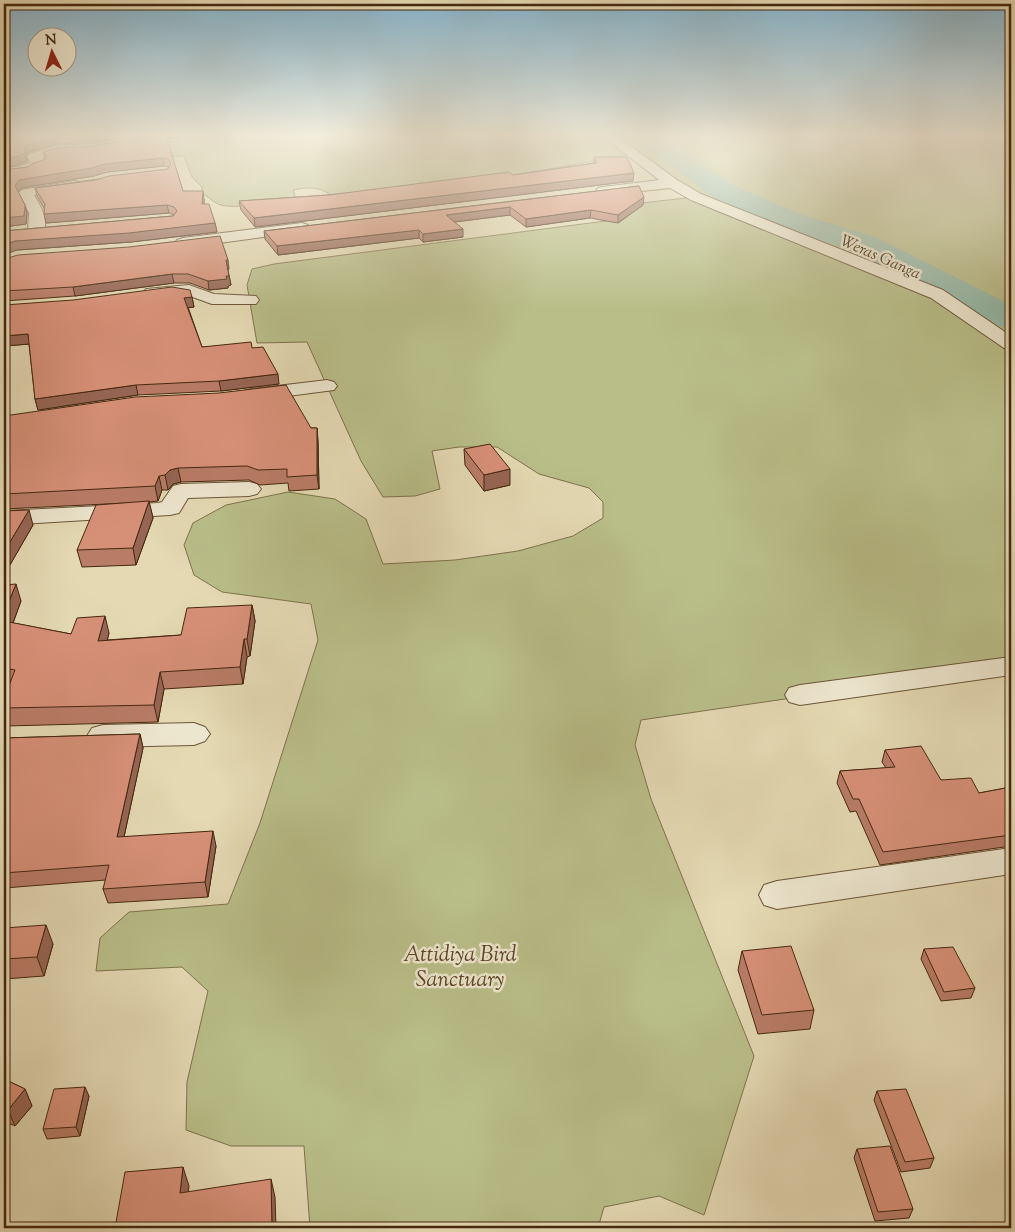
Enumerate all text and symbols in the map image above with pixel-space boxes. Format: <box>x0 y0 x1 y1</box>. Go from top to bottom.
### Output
north arrow <box>28 28 78 78</box>
text: N <box>45 31 57 51</box>
water label: Weras Ganga <box>836 230 924 286</box>
park label: Attidiya Bird Sanctuary <box>403 940 517 997</box>

